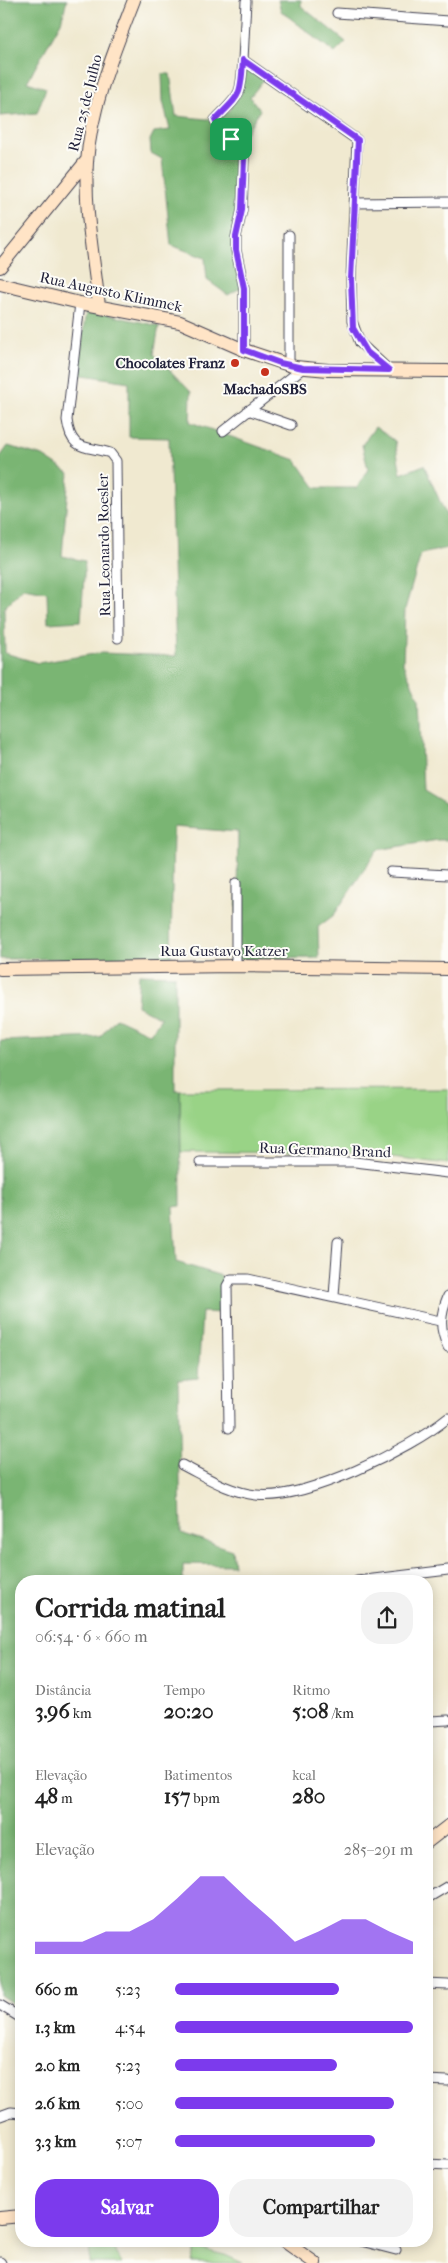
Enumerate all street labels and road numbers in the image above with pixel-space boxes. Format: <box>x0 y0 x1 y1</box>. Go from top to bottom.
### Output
street label: Rua 25 de Julho <box>64 52 106 153</box>
street label: Rua Augusto Klimmek <box>38 268 184 316</box>
street label: Rua Leonardo Roesler <box>94 473 114 617</box>
street label: Rua Gustavo Katzer <box>160 942 289 960</box>
street label: Rua Germano Brand <box>258 1139 392 1161</box>

